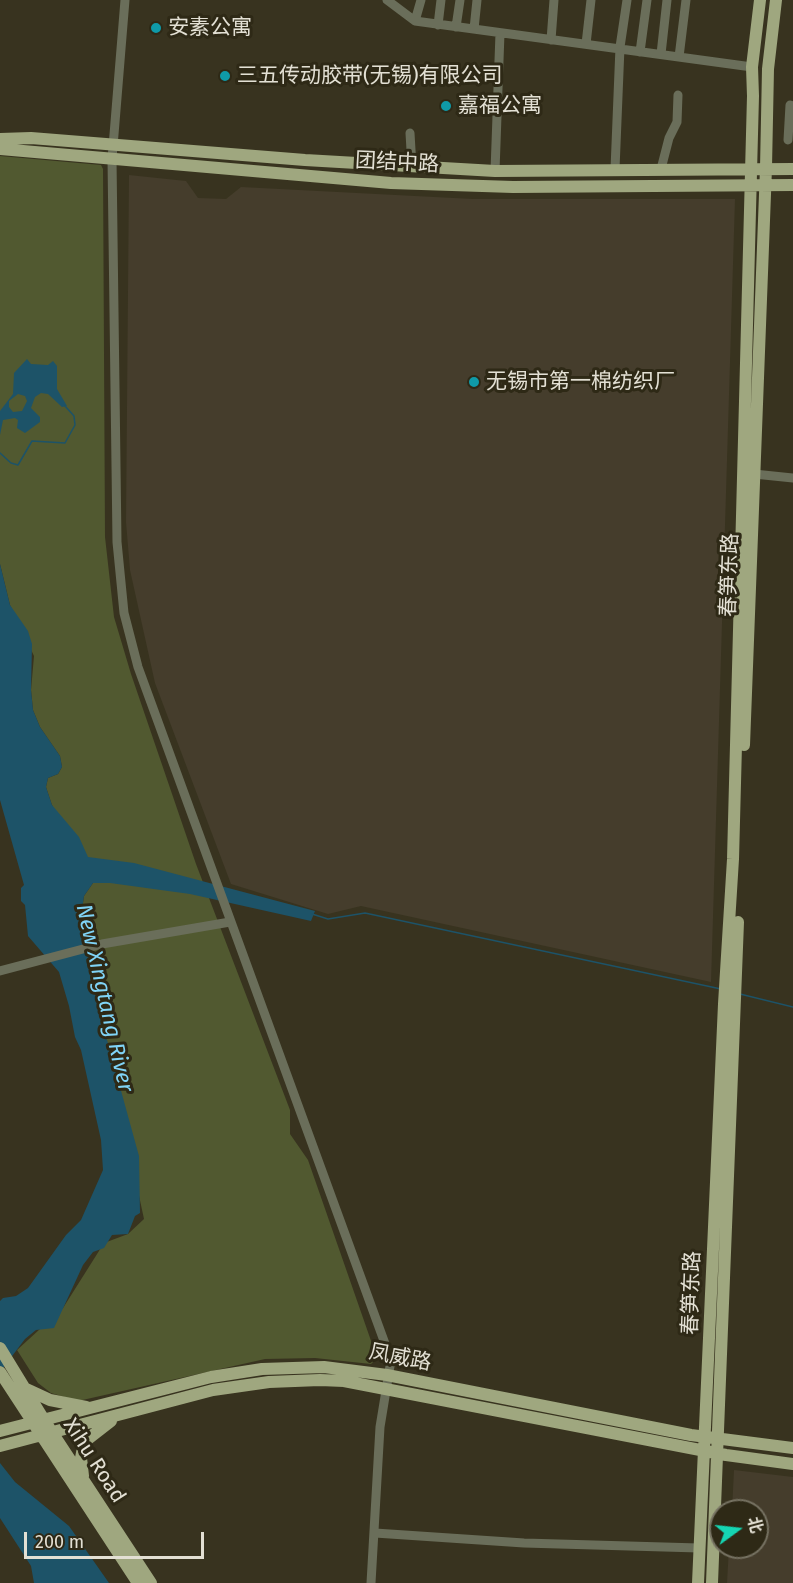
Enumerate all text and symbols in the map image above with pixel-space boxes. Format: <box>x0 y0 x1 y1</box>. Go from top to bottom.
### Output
place label: 安素公寓 <box>168 15 252 41</box>
marker: 安素公寓 <box>149 21 163 35</box>
place label: 三五传动胶带(无锡)有限公司 <box>237 63 503 89</box>
marker: 三五传动胶带(无锡)有限公司 <box>218 69 232 83</box>
place label: 嘉福公寓 <box>458 93 542 119</box>
marker: 嘉福公寓 <box>439 99 453 113</box>
street label: 团结中路 <box>354 148 440 178</box>
place label: 无锡市第一棉纺织厂 <box>486 369 675 395</box>
marker: 无锡市第一棉纺织厂 <box>467 375 481 389</box>
street label: 春笋东路 <box>716 533 744 617</box>
water label: New Xingtang River <box>70 902 138 1094</box>
street label: 春笋东路 <box>678 1251 706 1335</box>
street label: 凤威路 <box>367 1340 433 1376</box>
street label: Xihu Road <box>57 1414 131 1508</box>
north arrow <box>709 1499 769 1559</box>
text: 北 <box>744 1515 766 1535</box>
scale bar <box>27 1520 207 1558</box>
text: 200 m <box>35 1531 84 1553</box>

